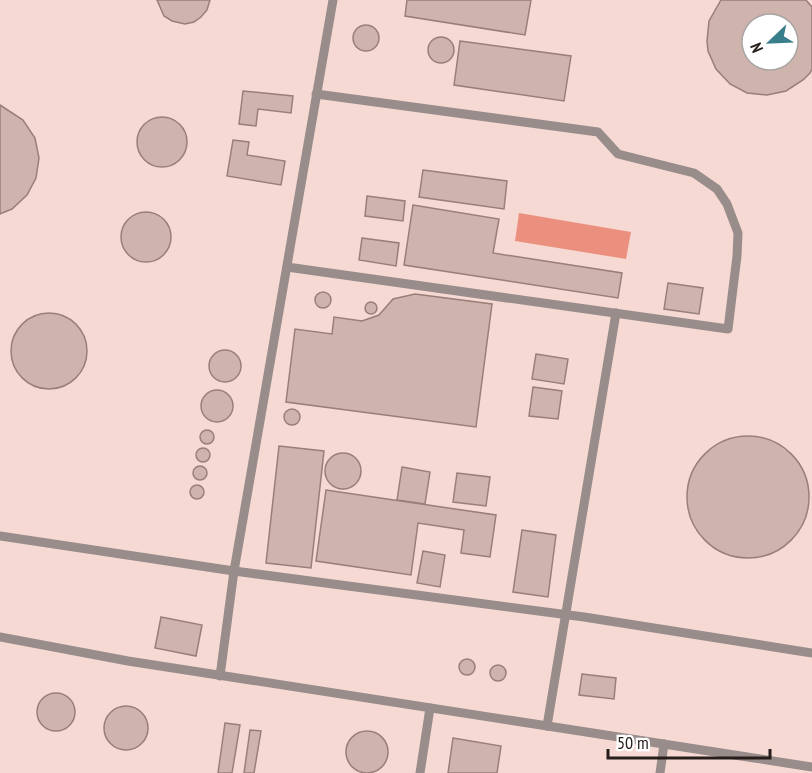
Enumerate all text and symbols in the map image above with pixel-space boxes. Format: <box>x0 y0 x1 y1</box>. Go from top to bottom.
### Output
north arrow <box>740 12 800 72</box>
text: N <box>745 40 767 56</box>
scale bar <box>608 722 770 760</box>
text: 50 m <box>617 731 649 754</box>

